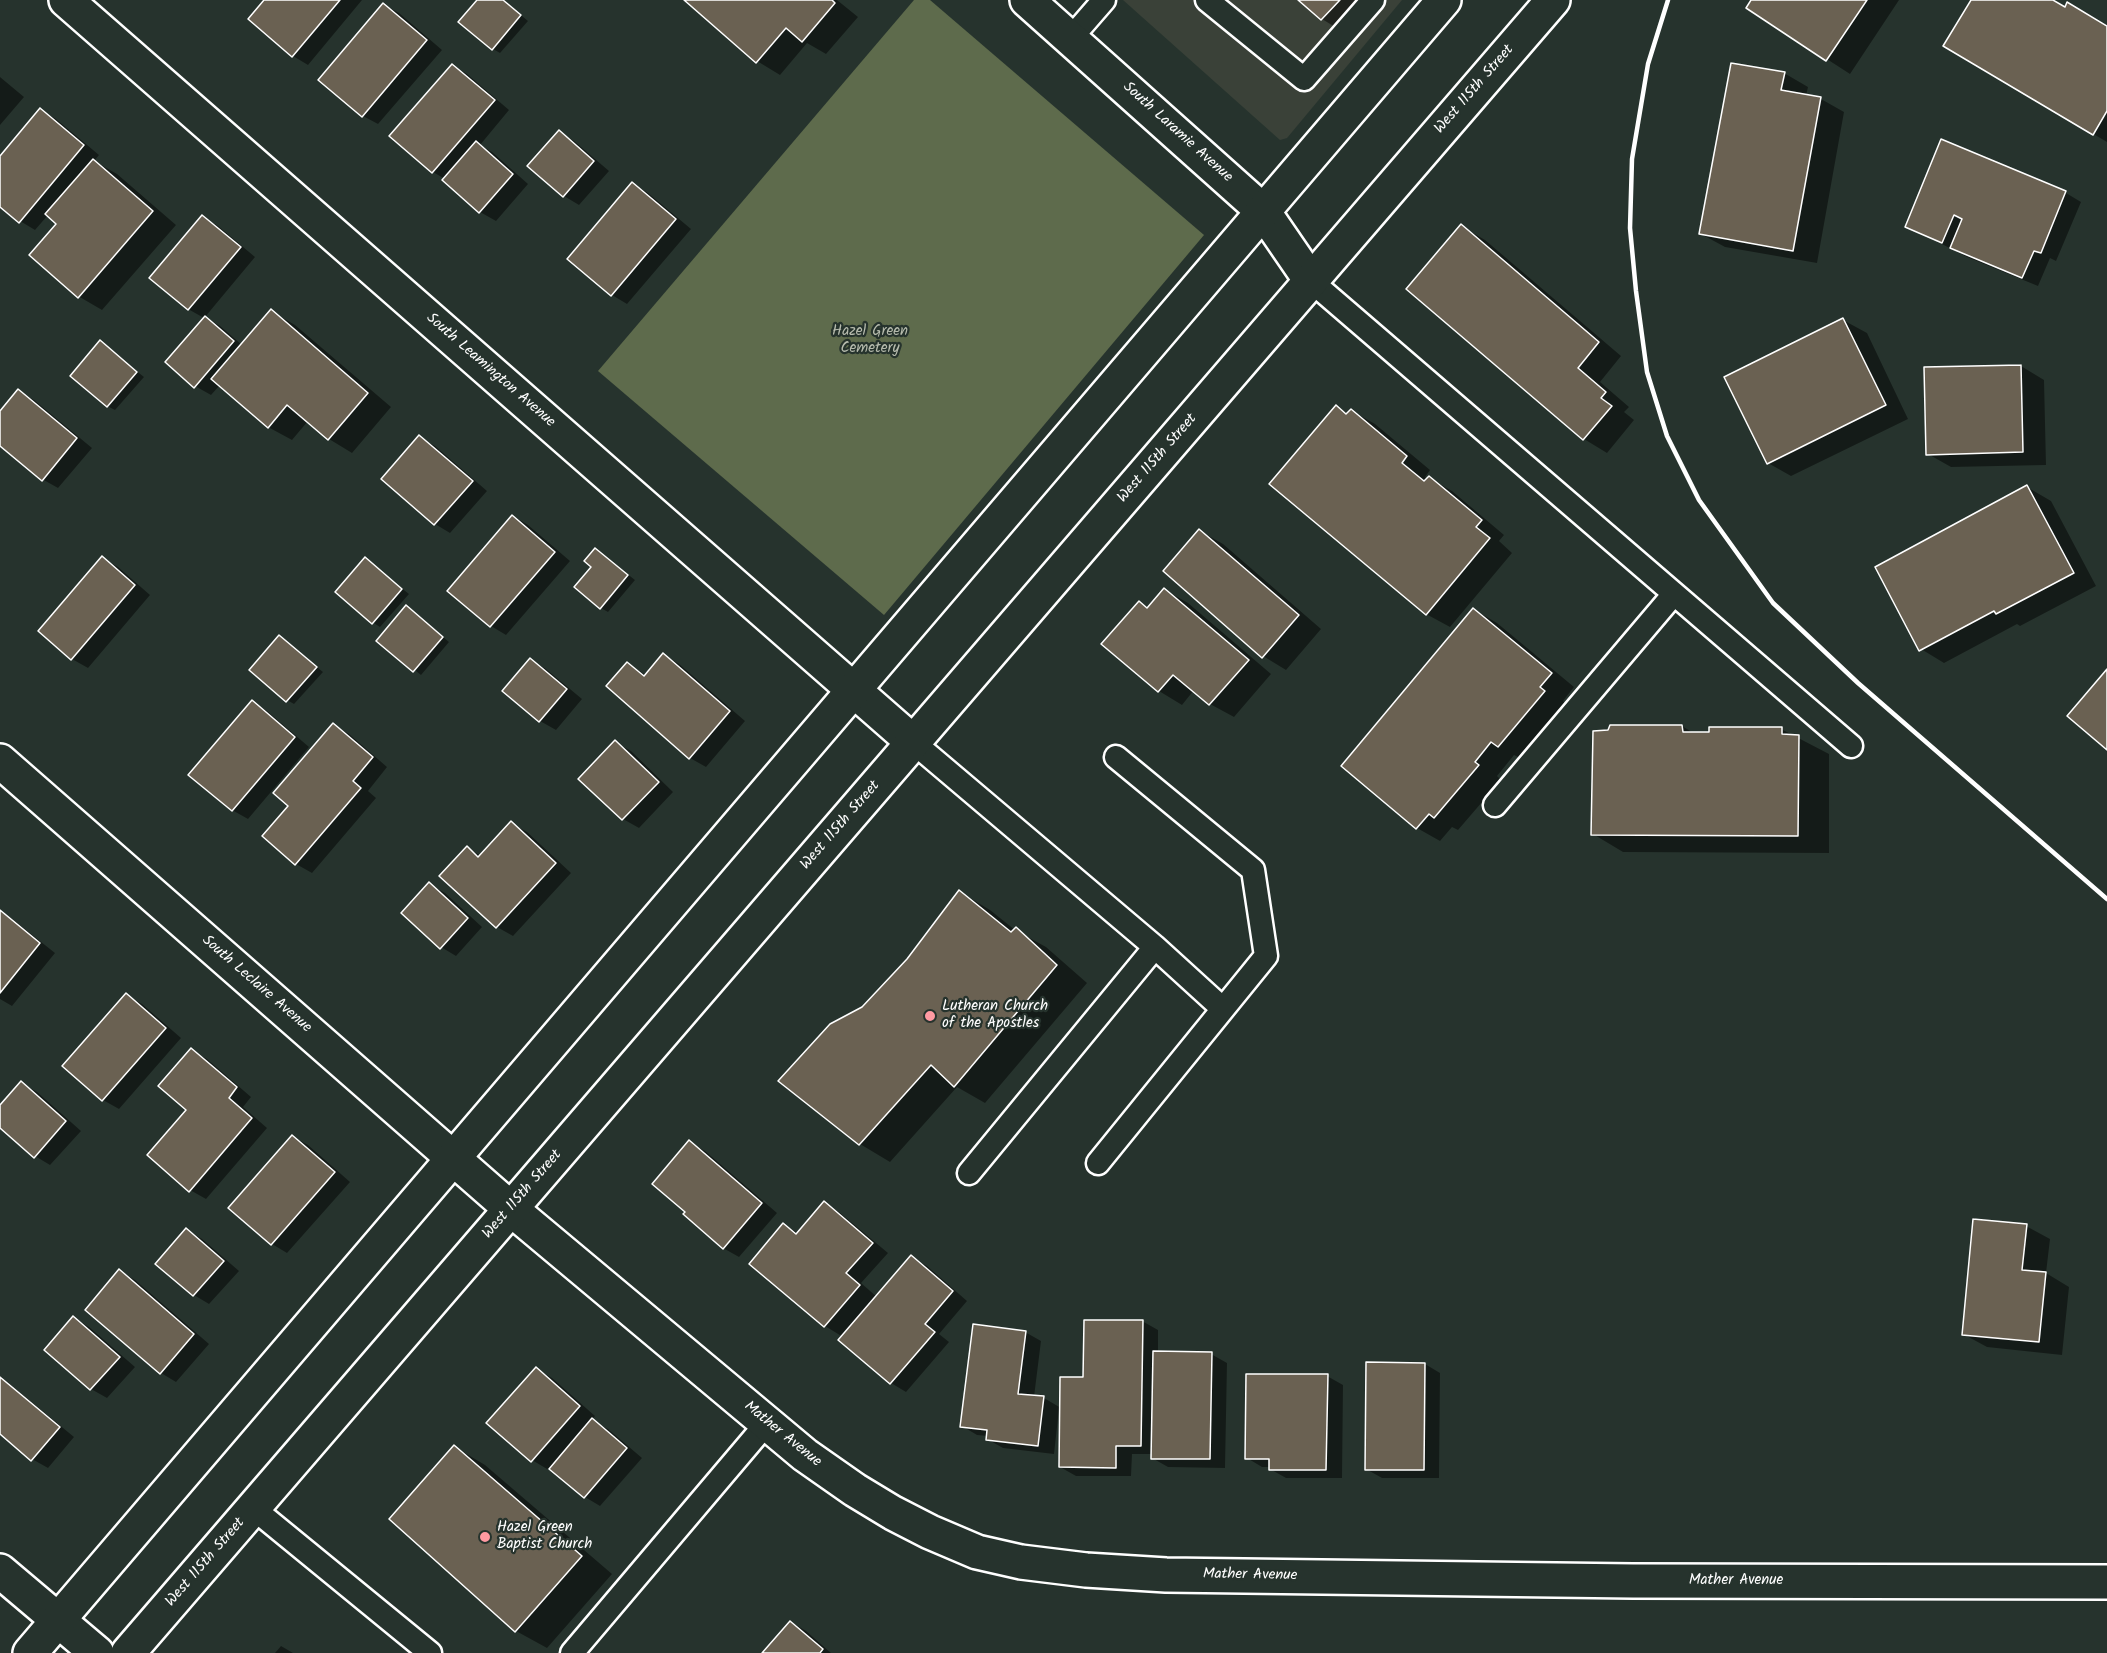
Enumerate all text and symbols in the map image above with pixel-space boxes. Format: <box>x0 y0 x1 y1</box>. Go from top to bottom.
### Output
street label: West 115th Street <box>1431 42 1519 138</box>
street label: South Laramie Avenue <box>1118 79 1236 187</box>
street label: South Leamington Avenue <box>422 310 558 432</box>
park label: Hazel Green Cemetery <box>832 323 908 358</box>
street label: West 115th Street <box>1114 411 1202 507</box>
street label: West 115th Street <box>797 778 885 874</box>
street label: South Leclaire Avenue <box>197 932 315 1038</box>
place label: Lutheran Church of the Apostles <box>942 998 1048 1033</box>
marker: Lutheran Church of the Apostles <box>923 1009 937 1023</box>
street label: West 115th Street <box>479 1147 567 1243</box>
street label: Mather Avenue <box>740 1398 824 1472</box>
street label: West 115th Street <box>162 1515 250 1611</box>
place label: Hazel Green Baptist Church <box>497 1519 592 1554</box>
marker: Hazel Green Baptist Church <box>478 1530 492 1544</box>
street label: Mather Avenue <box>1203 1566 1297 1586</box>
street label: Mather Avenue <box>1689 1572 1783 1590</box>

